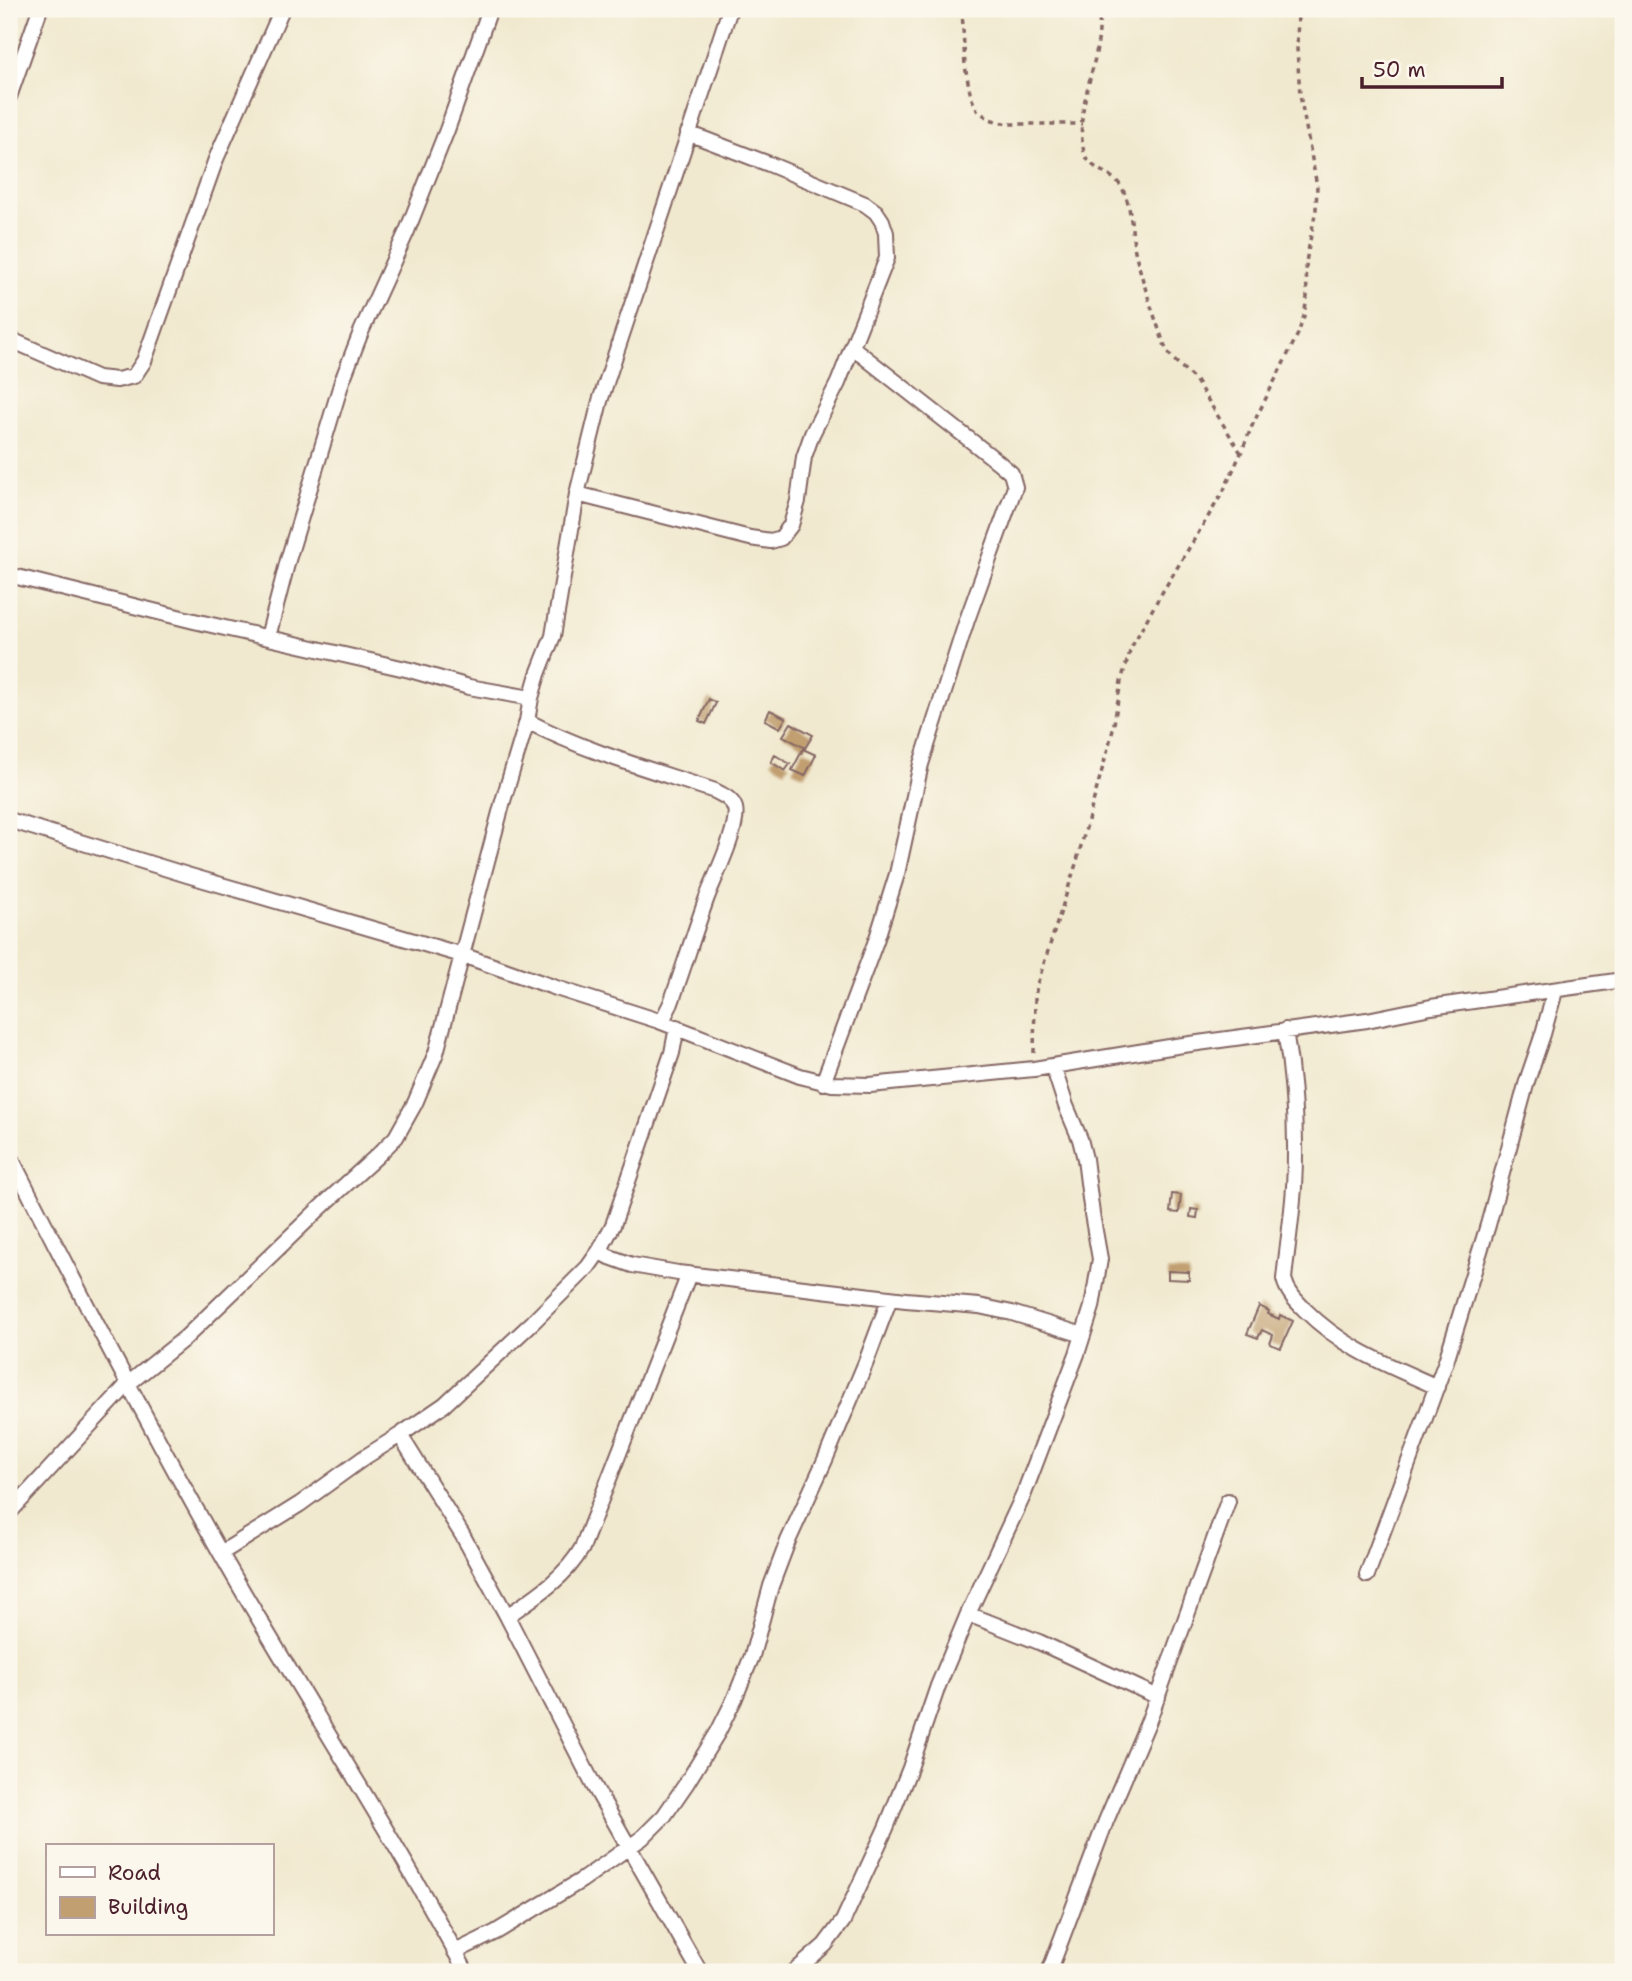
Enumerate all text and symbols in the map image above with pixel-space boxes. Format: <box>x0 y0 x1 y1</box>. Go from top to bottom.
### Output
scale bar <box>1362 46 1502 90</box>
text: 50 m <box>1373 56 1426 84</box>
legend <box>46 1844 273 1936</box>
text: Road <box>108 1859 161 1887</box>
text: Building <box>108 1893 188 1921</box>

